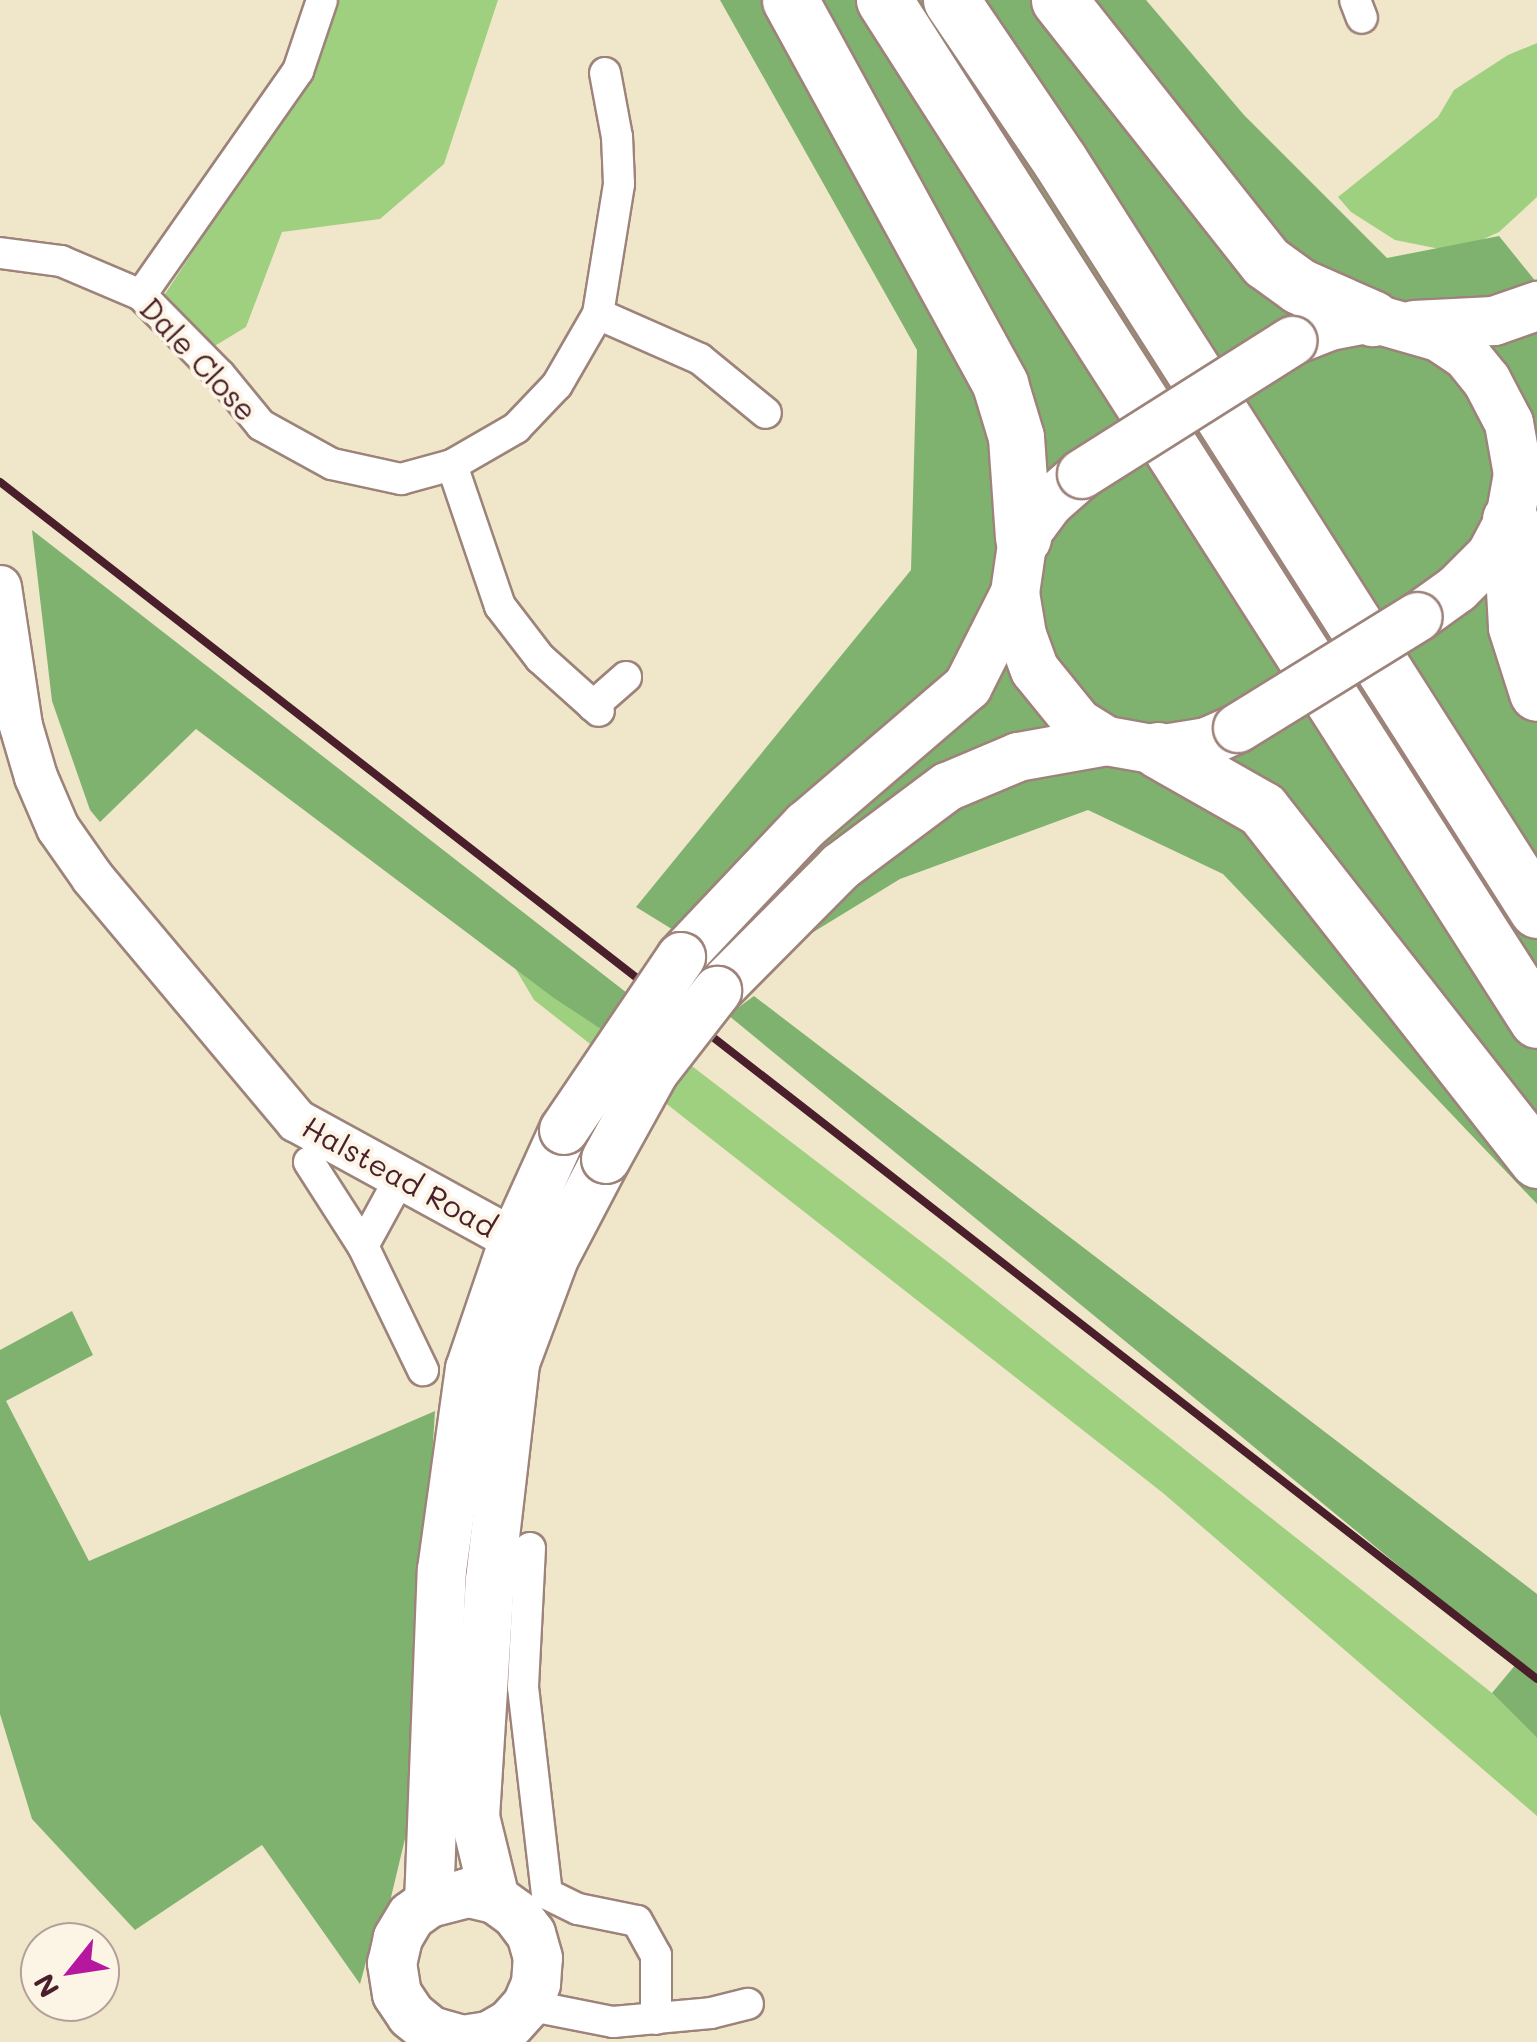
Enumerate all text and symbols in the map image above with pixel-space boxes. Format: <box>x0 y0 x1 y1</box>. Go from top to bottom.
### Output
street label: Dale Close <box>133 290 265 428</box>
street label: Halstead Road <box>297 1108 503 1244</box>
north arrow <box>20 1922 120 2022</box>
text: N <box>25 1968 67 2004</box>

